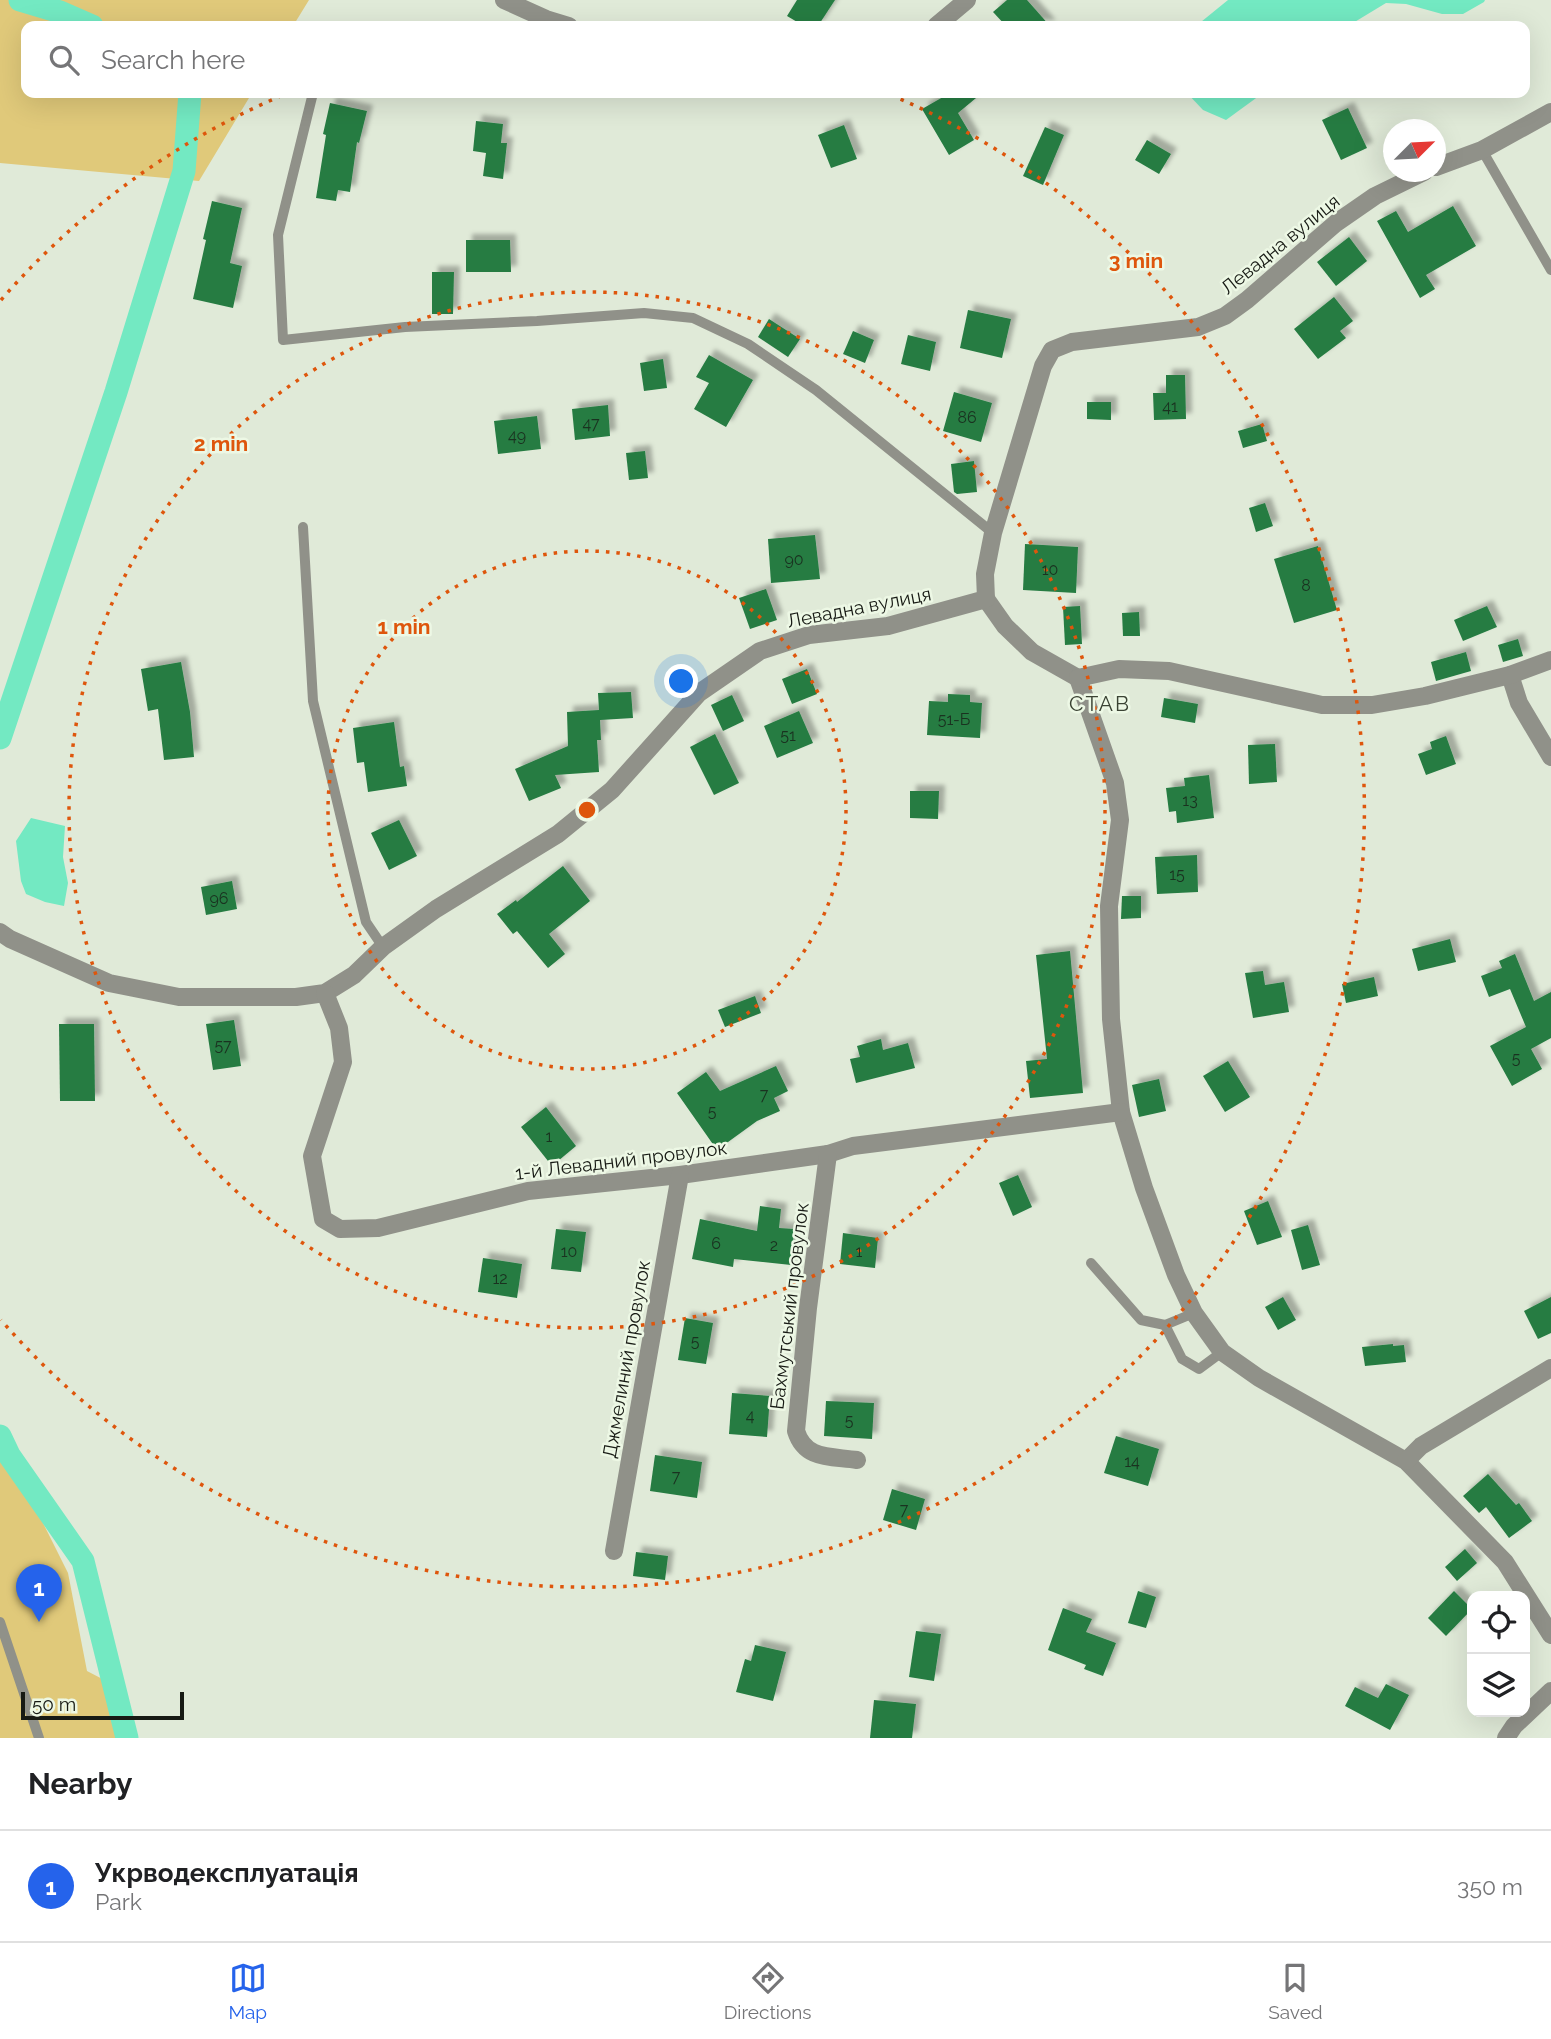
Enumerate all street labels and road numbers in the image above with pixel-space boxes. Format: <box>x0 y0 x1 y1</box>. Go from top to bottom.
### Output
street label: Левадна вулиця <box>1216 189 1344 299</box>
street label: Левадна вулиця <box>785 582 933 632</box>
street label: 1-й Левадний провулок <box>514 1136 728 1184</box>
street label: Бахмутський провулок <box>765 1201 813 1411</box>
street label: Джмелиний провулок <box>598 1258 654 1460</box>

